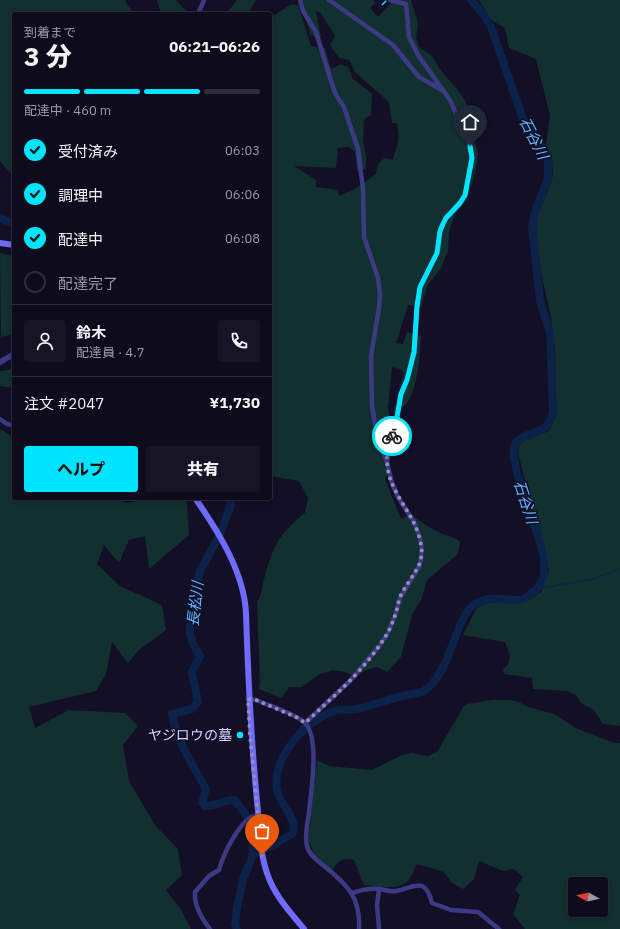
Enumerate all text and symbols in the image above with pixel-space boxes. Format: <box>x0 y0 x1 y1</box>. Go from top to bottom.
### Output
text: 到着まで <box>24 24 76 41</box>
text: 06:21–06:26 <box>169 37 260 56</box>
text: 3 分 <box>24 39 72 73</box>
text: 配達中 · 460 m <box>24 102 111 119</box>
pin <box>453 105 487 146</box>
icon: home <box>459 111 481 133</box>
water label: 石谷川 <box>515 114 554 164</box>
icon: check <box>24 139 46 161</box>
text: 受付済み <box>58 142 118 161</box>
text: 06:03 <box>225 142 260 159</box>
icon: check <box>24 183 46 205</box>
text: 調理中 <box>58 186 103 205</box>
text: 06:06 <box>225 186 260 203</box>
icon: check <box>24 227 46 249</box>
text: 配達中 <box>58 230 103 249</box>
text: 06:08 <box>225 230 260 247</box>
text: 配達完了 <box>58 274 118 293</box>
button: person <box>24 320 66 362</box>
button: phone <box>218 320 260 362</box>
text: 鈴木 <box>76 323 106 342</box>
text: 配達員 · 4.7 <box>76 344 145 361</box>
text: ¥1,730 <box>210 393 260 412</box>
text: 注文 #2047 <box>24 394 104 413</box>
courier <box>372 416 412 456</box>
icon: bike <box>381 425 403 447</box>
button: ヘルプ <box>24 446 138 492</box>
button: 共有 <box>146 446 260 492</box>
water label: 石谷川 <box>510 478 543 528</box>
water label: 長松川 <box>183 579 207 627</box>
place label: ヤジロウの墓 <box>148 726 232 744</box>
marker: ヤジロウの墓 <box>235 730 245 740</box>
pin <box>245 814 279 855</box>
icon: bag <box>251 820 273 842</box>
north arrow <box>568 877 608 917</box>
map controls <box>568 877 608 917</box>

